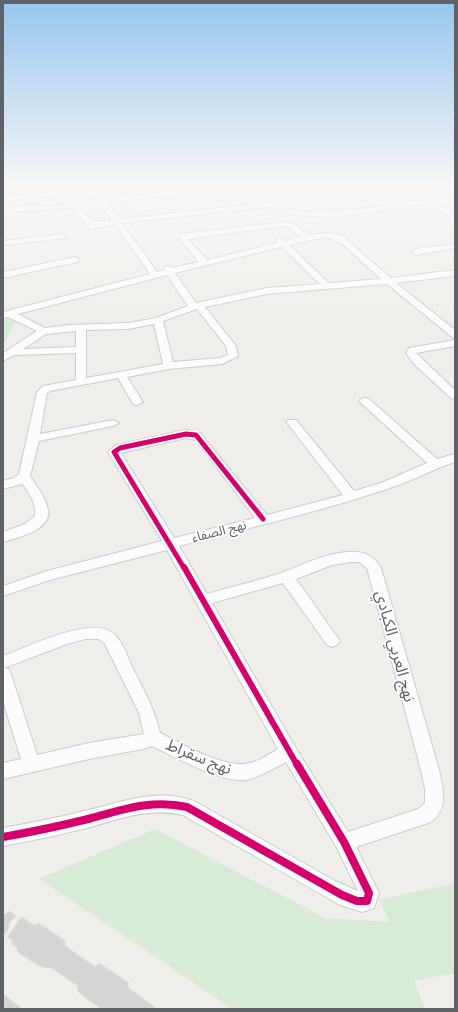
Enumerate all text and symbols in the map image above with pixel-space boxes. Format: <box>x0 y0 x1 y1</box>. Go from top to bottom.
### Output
street label: نهج الصفاء <box>190 516 249 548</box>
street label: نهج العربي الكبادي <box>369 588 421 705</box>
street label: نهج سقراط <box>162 733 235 781</box>

